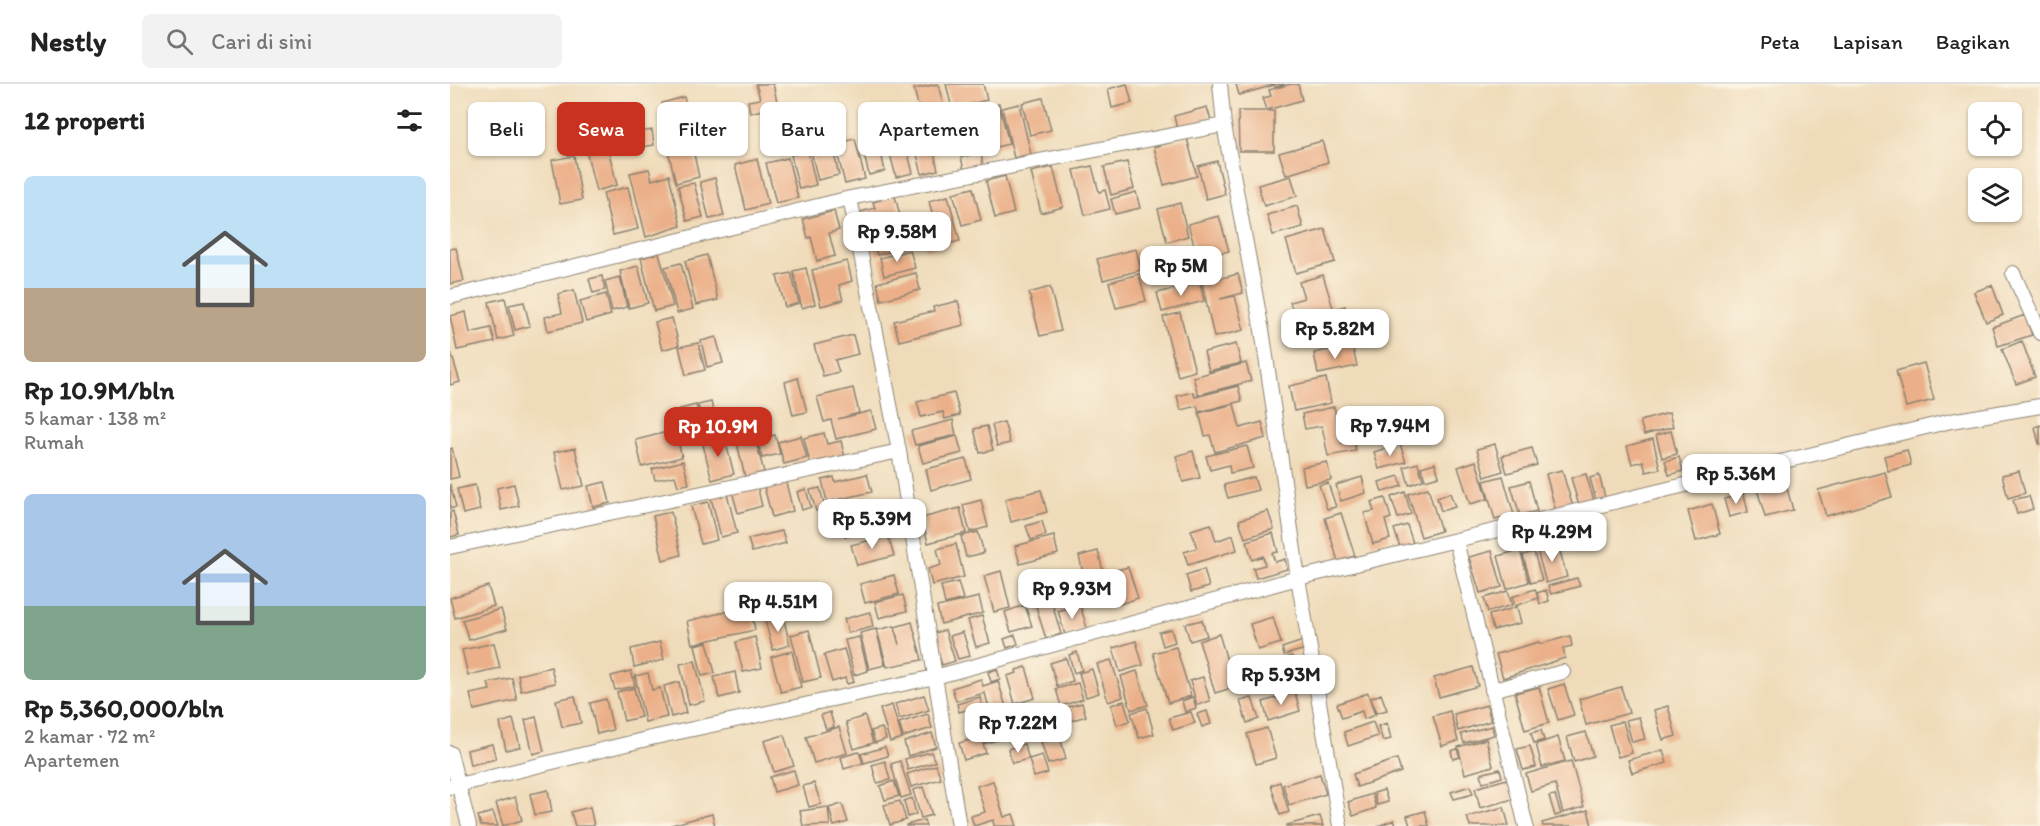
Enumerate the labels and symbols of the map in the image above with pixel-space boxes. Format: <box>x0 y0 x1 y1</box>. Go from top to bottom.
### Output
pin: Rp 9.58M <box>835 212 959 263</box>
pin: Rp 5M <box>1139 246 1223 297</box>
pin: Rp 5.82M <box>1273 309 1397 360</box>
pin: Rp 7.94M <box>1328 406 1452 457</box>
pin: Rp 10.9M <box>656 407 780 458</box>
pin: Rp 5.36M <box>1674 454 1798 505</box>
pin: Rp 5.39M <box>810 499 934 550</box>
pin: Rp 4.29M <box>1490 512 1614 563</box>
pin: Rp 9.93M <box>1010 569 1134 620</box>
pin: Rp 4.51M <box>716 582 840 633</box>
pin: Rp 5.93M <box>1219 655 1343 706</box>
pin: Rp 7.22M <box>956 703 1080 754</box>

